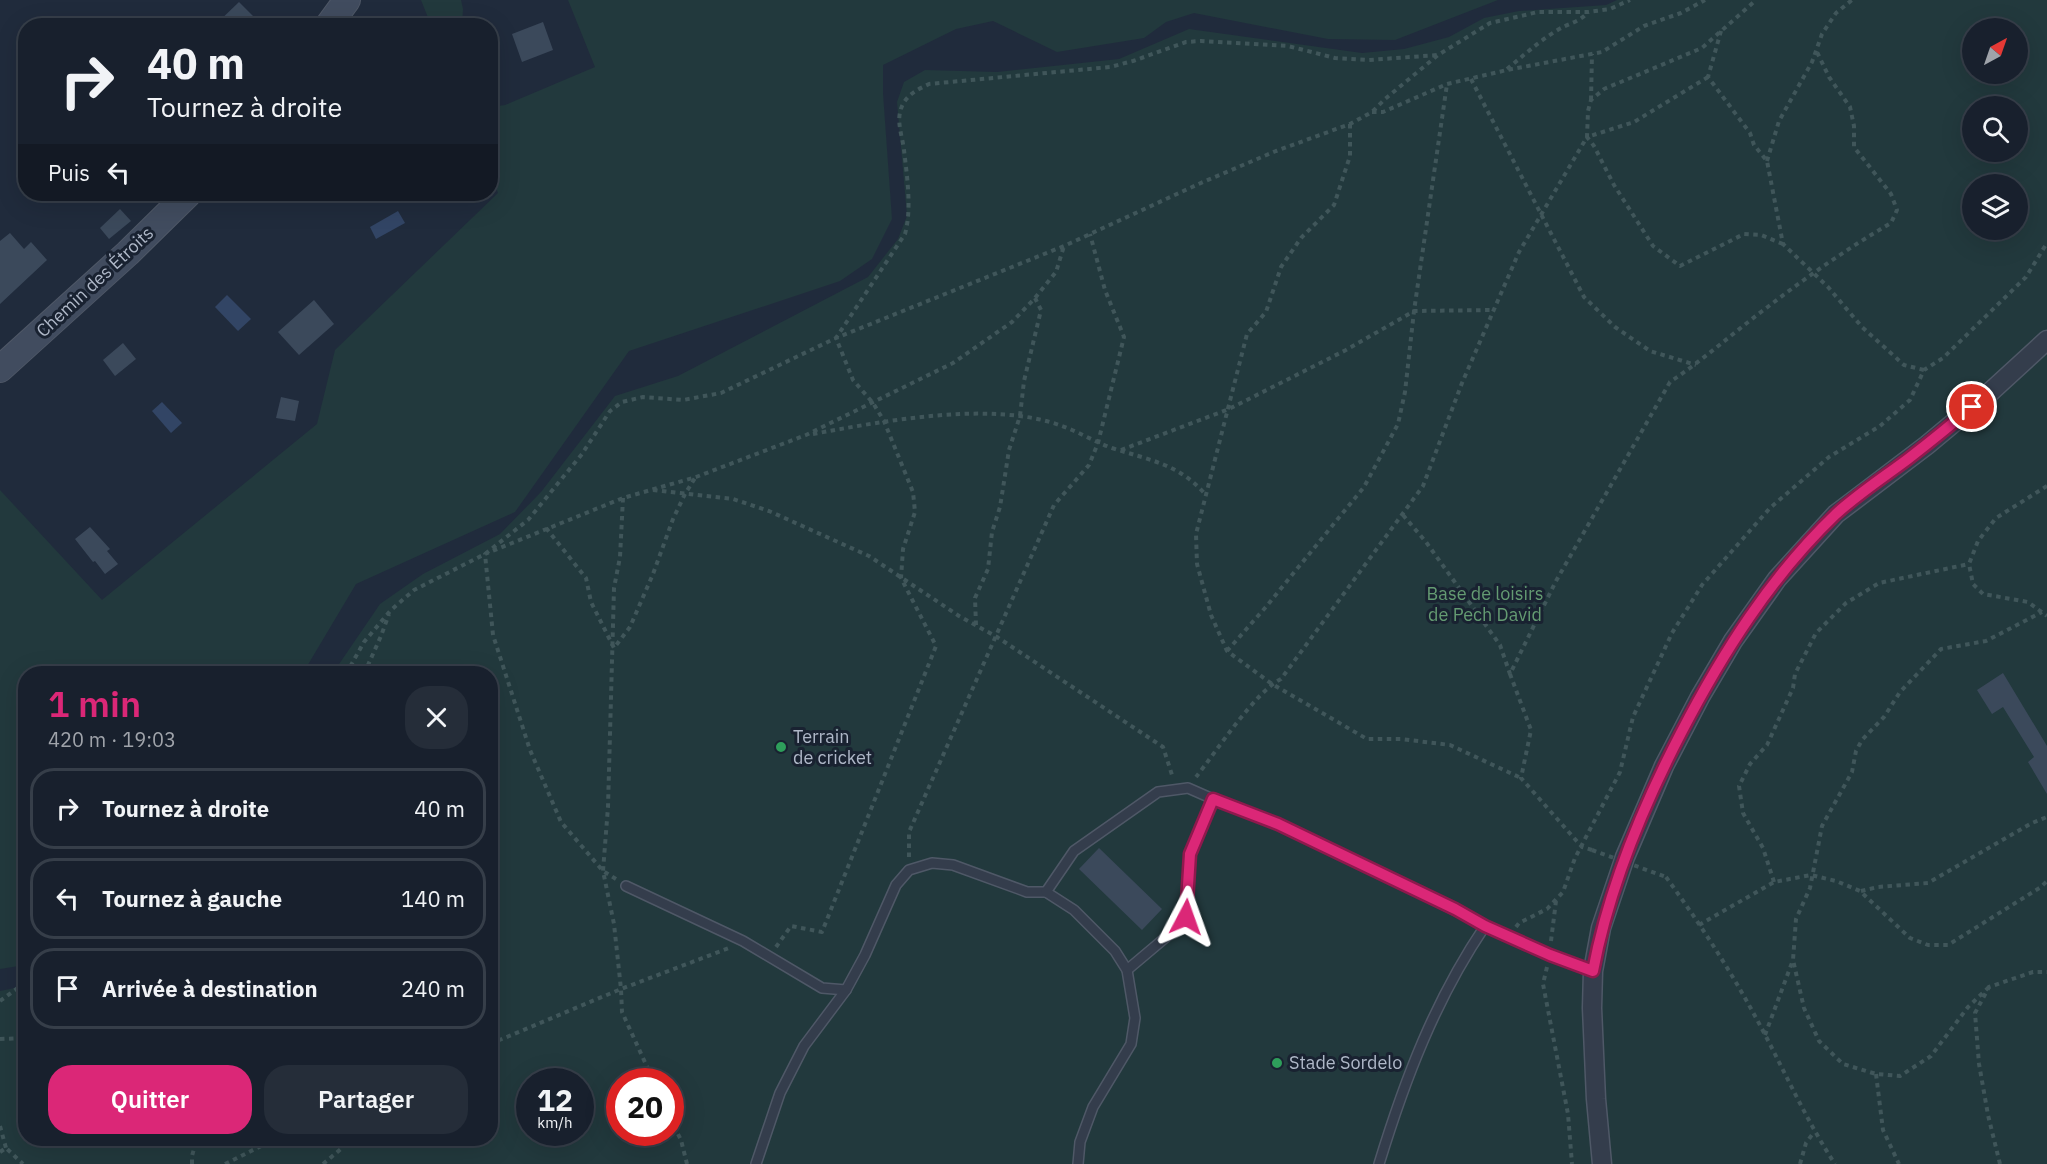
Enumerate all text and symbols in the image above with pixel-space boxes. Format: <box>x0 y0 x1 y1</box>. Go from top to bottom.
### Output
north arrow <box>1962 18 2028 84</box>
map controls <box>1962 18 2028 240</box>
text: 40 m <box>147 36 245 91</box>
icon: right <box>48 42 126 120</box>
text: Tournez à droite <box>147 89 342 124</box>
button: search <box>1962 96 2028 162</box>
icon: left <box>102 156 135 189</box>
text: Puis <box>48 158 90 187</box>
button: layers <box>1962 174 2028 240</box>
street label: Chemin des Étroits <box>31 221 158 342</box>
pin <box>1946 381 1997 432</box>
icon: arrive <box>1955 390 1988 423</box>
park label: Base de loisirs de Pech David <box>1427 582 1543 626</box>
text: 1 min <box>48 680 141 727</box>
button: close <box>405 686 468 749</box>
place label: Terrain de cricket <box>793 725 872 769</box>
text: 420 m · 19:03 <box>48 726 176 753</box>
marker: Terrain de cricket <box>774 740 788 754</box>
icon: right <box>51 792 84 825</box>
text: Tournez à droite <box>102 794 269 823</box>
text: 40 m <box>414 794 465 823</box>
icon: left <box>51 882 84 915</box>
text: Tournez à gauche <box>102 884 282 913</box>
text: 140 m <box>401 884 465 913</box>
position arrow <box>1154 885 1218 949</box>
icon: arrive <box>51 972 84 1005</box>
text: Arrivée à destination <box>102 974 318 1003</box>
text: 240 m <box>401 974 465 1003</box>
place label: Stade Sordelo <box>1289 1051 1402 1074</box>
marker: Stade Sordelo <box>1270 1056 1284 1070</box>
button: Quitter <box>48 1065 252 1134</box>
button: Partager <box>264 1065 468 1134</box>
speed limit sign: 20 <box>606 1068 684 1146</box>
text: 12 <box>537 1080 573 1119</box>
text: km/h <box>537 1113 573 1132</box>

